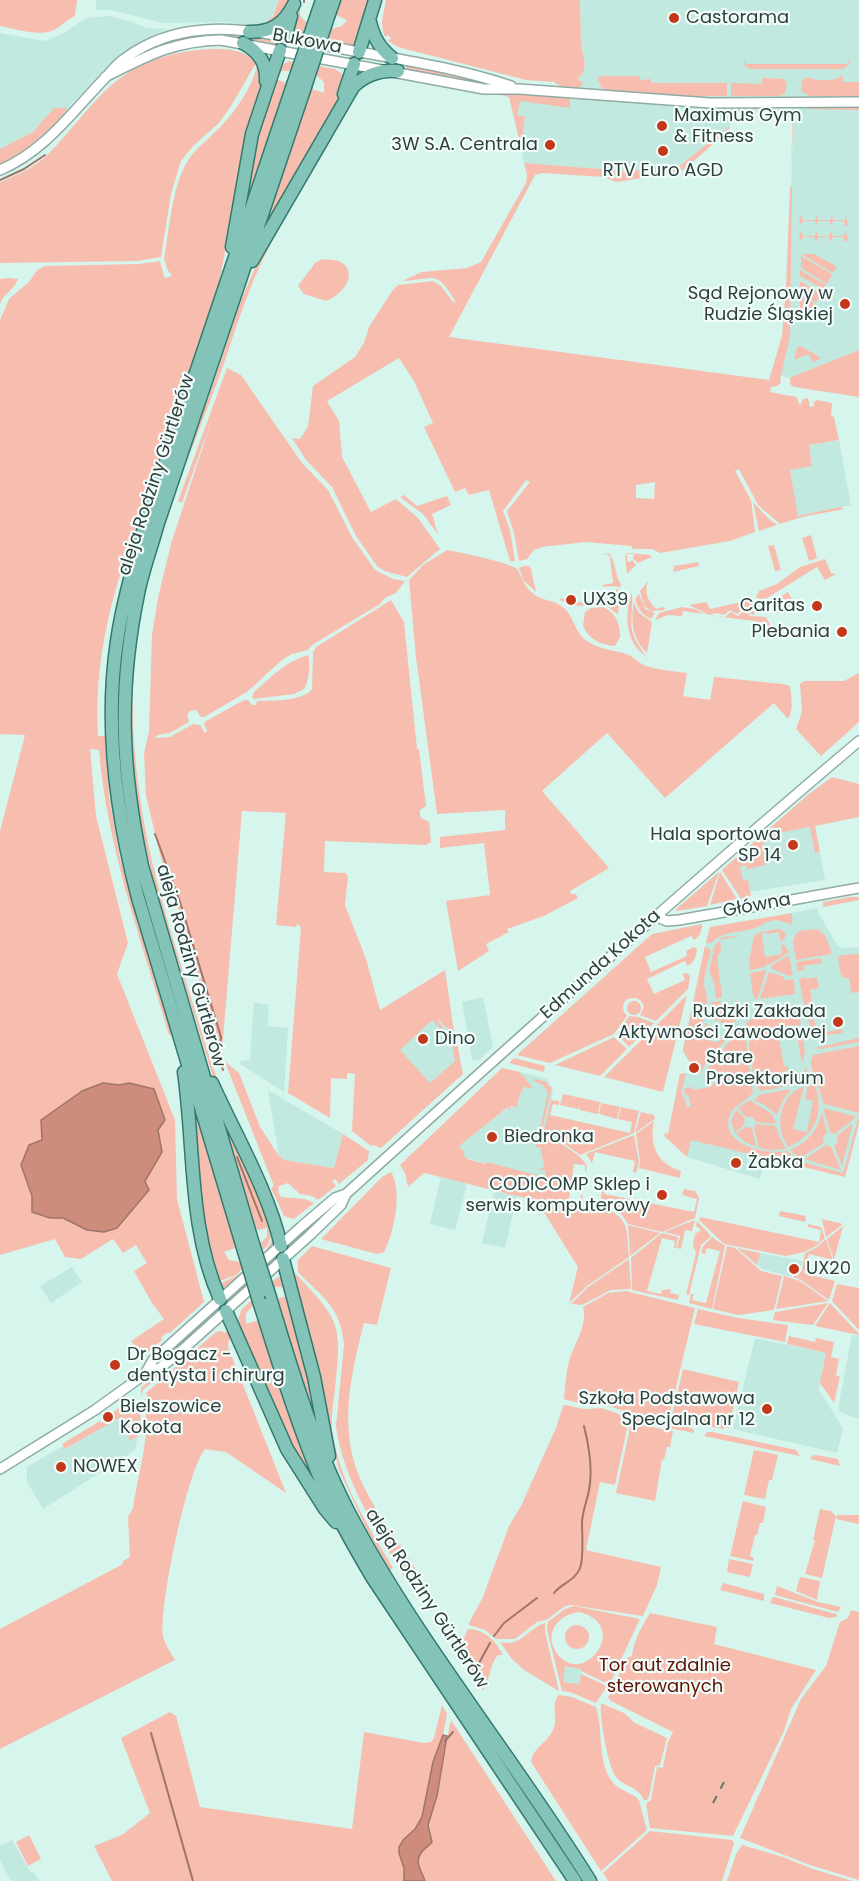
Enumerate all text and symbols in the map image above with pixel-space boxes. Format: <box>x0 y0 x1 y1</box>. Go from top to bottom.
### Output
place label: Castorama <box>686 7 789 29</box>
marker: Castorama <box>667 11 681 25</box>
street label: Bukowa <box>270 25 344 59</box>
place label: Maximus Gym & Fitness <box>674 105 802 148</box>
marker: Maximus Gym & Fitness <box>655 119 669 133</box>
place label: 3W S.A. Centrala <box>391 134 538 156</box>
marker: 3W S.A. Centrala <box>543 138 557 152</box>
marker: RTV Euro AGD <box>656 144 670 158</box>
place label: RTV Euro AGD <box>603 160 723 182</box>
place label: Sąd Rejonowy w Rudzie Śląskiej <box>688 283 833 326</box>
marker: Sąd Rejonowy w Rudzie Śląskiej <box>838 297 852 311</box>
street label: aleja Rodziny Gürtlerów <box>114 372 200 578</box>
place label: UX39 <box>583 589 628 611</box>
marker: UX39 <box>564 593 578 607</box>
place label: Caritas <box>740 595 805 617</box>
marker: Caritas <box>810 599 824 613</box>
place label: Plebania <box>752 621 830 643</box>
marker: Plebania <box>835 625 849 639</box>
place label: Hala sportowa SP 14 <box>650 824 781 866</box>
marker: Hala sportowa SP 14 <box>786 838 800 852</box>
street label: aleja Rodziny Gürtlerów <box>151 862 229 1070</box>
street label: Główna <box>721 889 793 923</box>
street label: Edmunda Kokota <box>537 905 665 1025</box>
place label: Rudzki Zakłada Aktywności Zawodowej <box>618 1001 826 1044</box>
marker: Rudzki Zakłada Aktywności Zawodowej <box>831 1015 845 1029</box>
place label: Dino <box>435 1028 475 1050</box>
marker: Dino <box>416 1032 430 1046</box>
place label: Stare Prosektorium <box>706 1047 824 1090</box>
marker: Stare Prosektorium <box>687 1061 701 1075</box>
place label: Biedronka <box>504 1126 594 1148</box>
marker: Biedronka <box>485 1130 499 1144</box>
place label: Żabka <box>748 1152 804 1174</box>
marker: Żabka <box>729 1156 743 1170</box>
place label: CODICOMP Sklep i serwis komputerowy <box>465 1174 650 1216</box>
marker: CODICOMP Sklep i serwis komputerowy <box>655 1188 669 1202</box>
place label: UX20 <box>806 1258 851 1280</box>
marker: UX20 <box>787 1262 801 1276</box>
place label: Dr Bogacz - dentysta i chirurg <box>127 1344 285 1386</box>
marker: Dr Bogacz - dentysta i chirurg <box>108 1358 122 1372</box>
place label: Szkoła Podstawowa Specjalna nr 12 <box>579 1388 755 1430</box>
place label: Bielszowice Kokota <box>120 1396 221 1438</box>
marker: Szkoła Podstawowa Specjalna nr 12 <box>760 1402 774 1416</box>
marker: Bielszowice Kokota <box>101 1410 115 1424</box>
place label: NOWEX <box>73 1456 138 1478</box>
marker: NOWEX <box>54 1460 68 1474</box>
street label: aleja Rodziny Gürtlerów <box>360 1505 492 1693</box>
park label: Tor aut zdalnie sterowanych <box>599 1655 731 1698</box>

